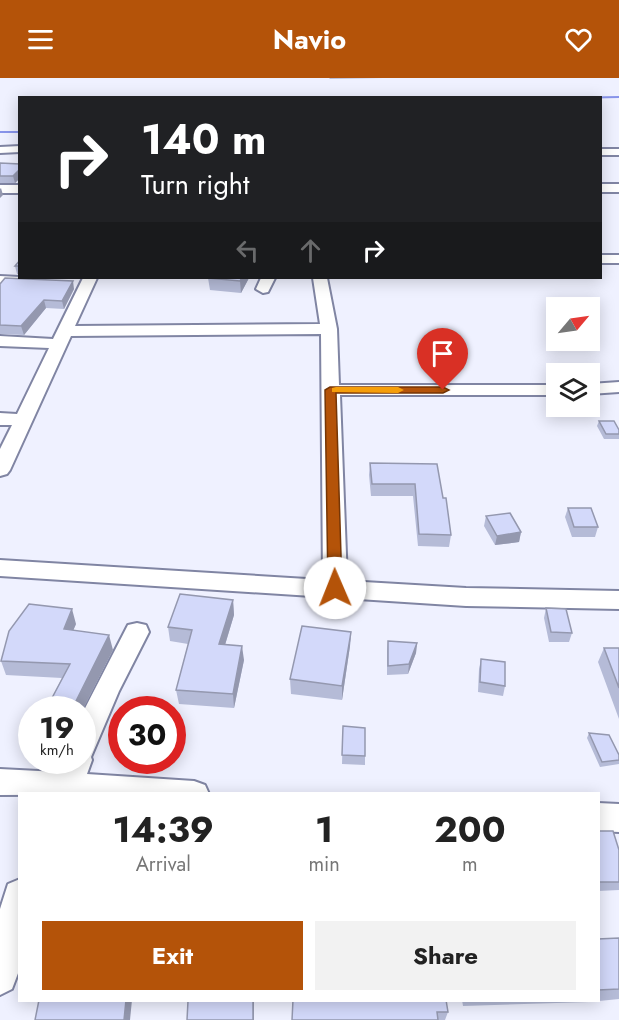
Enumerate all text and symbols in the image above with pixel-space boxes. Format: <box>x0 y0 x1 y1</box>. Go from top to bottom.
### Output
text: Navio <box>273 20 346 59</box>
icon: menu <box>24 23 57 56</box>
icon: heart <box>562 23 595 56</box>
text: 140 m <box>141 109 267 170</box>
icon: right <box>42 120 120 198</box>
text: Turn right <box>141 165 249 204</box>
icon: left <box>231 234 264 267</box>
icon: ahead <box>294 234 327 267</box>
icon: right <box>357 234 390 267</box>
north arrow <box>546 297 600 351</box>
map controls <box>546 297 600 417</box>
pin <box>417 328 468 390</box>
icon: arrive <box>426 337 459 370</box>
button: layers <box>546 363 600 417</box>
position arrow <box>303 556 367 620</box>
speed limit sign: 30 <box>108 696 186 774</box>
text: 19 <box>39 706 75 749</box>
text: km/h <box>40 739 74 761</box>
text: 14:39 <box>112 803 214 855</box>
text: 1 <box>315 803 333 855</box>
text: 200 <box>434 803 505 855</box>
text: Arrival <box>136 850 191 879</box>
text: min <box>308 850 340 879</box>
text: m <box>462 850 478 879</box>
button: Exit <box>42 921 303 990</box>
button: Share <box>315 921 576 990</box>

